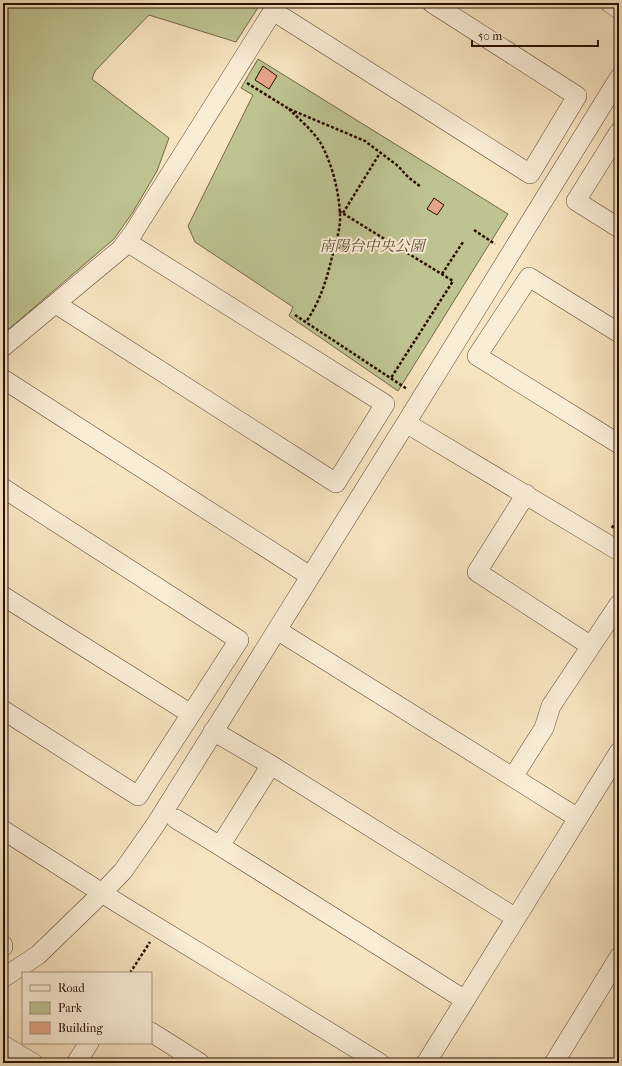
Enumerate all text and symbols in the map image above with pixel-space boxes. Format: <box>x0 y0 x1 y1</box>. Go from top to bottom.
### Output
scale bar <box>472 22 598 48</box>
text: 50 m <box>478 29 502 43</box>
park label: 南陽台中央公園 <box>319 237 427 255</box>
legend <box>22 972 152 1044</box>
text: Road <box>58 981 85 995</box>
text: Park <box>58 1001 83 1015</box>
text: Building <box>58 1021 103 1035</box>

